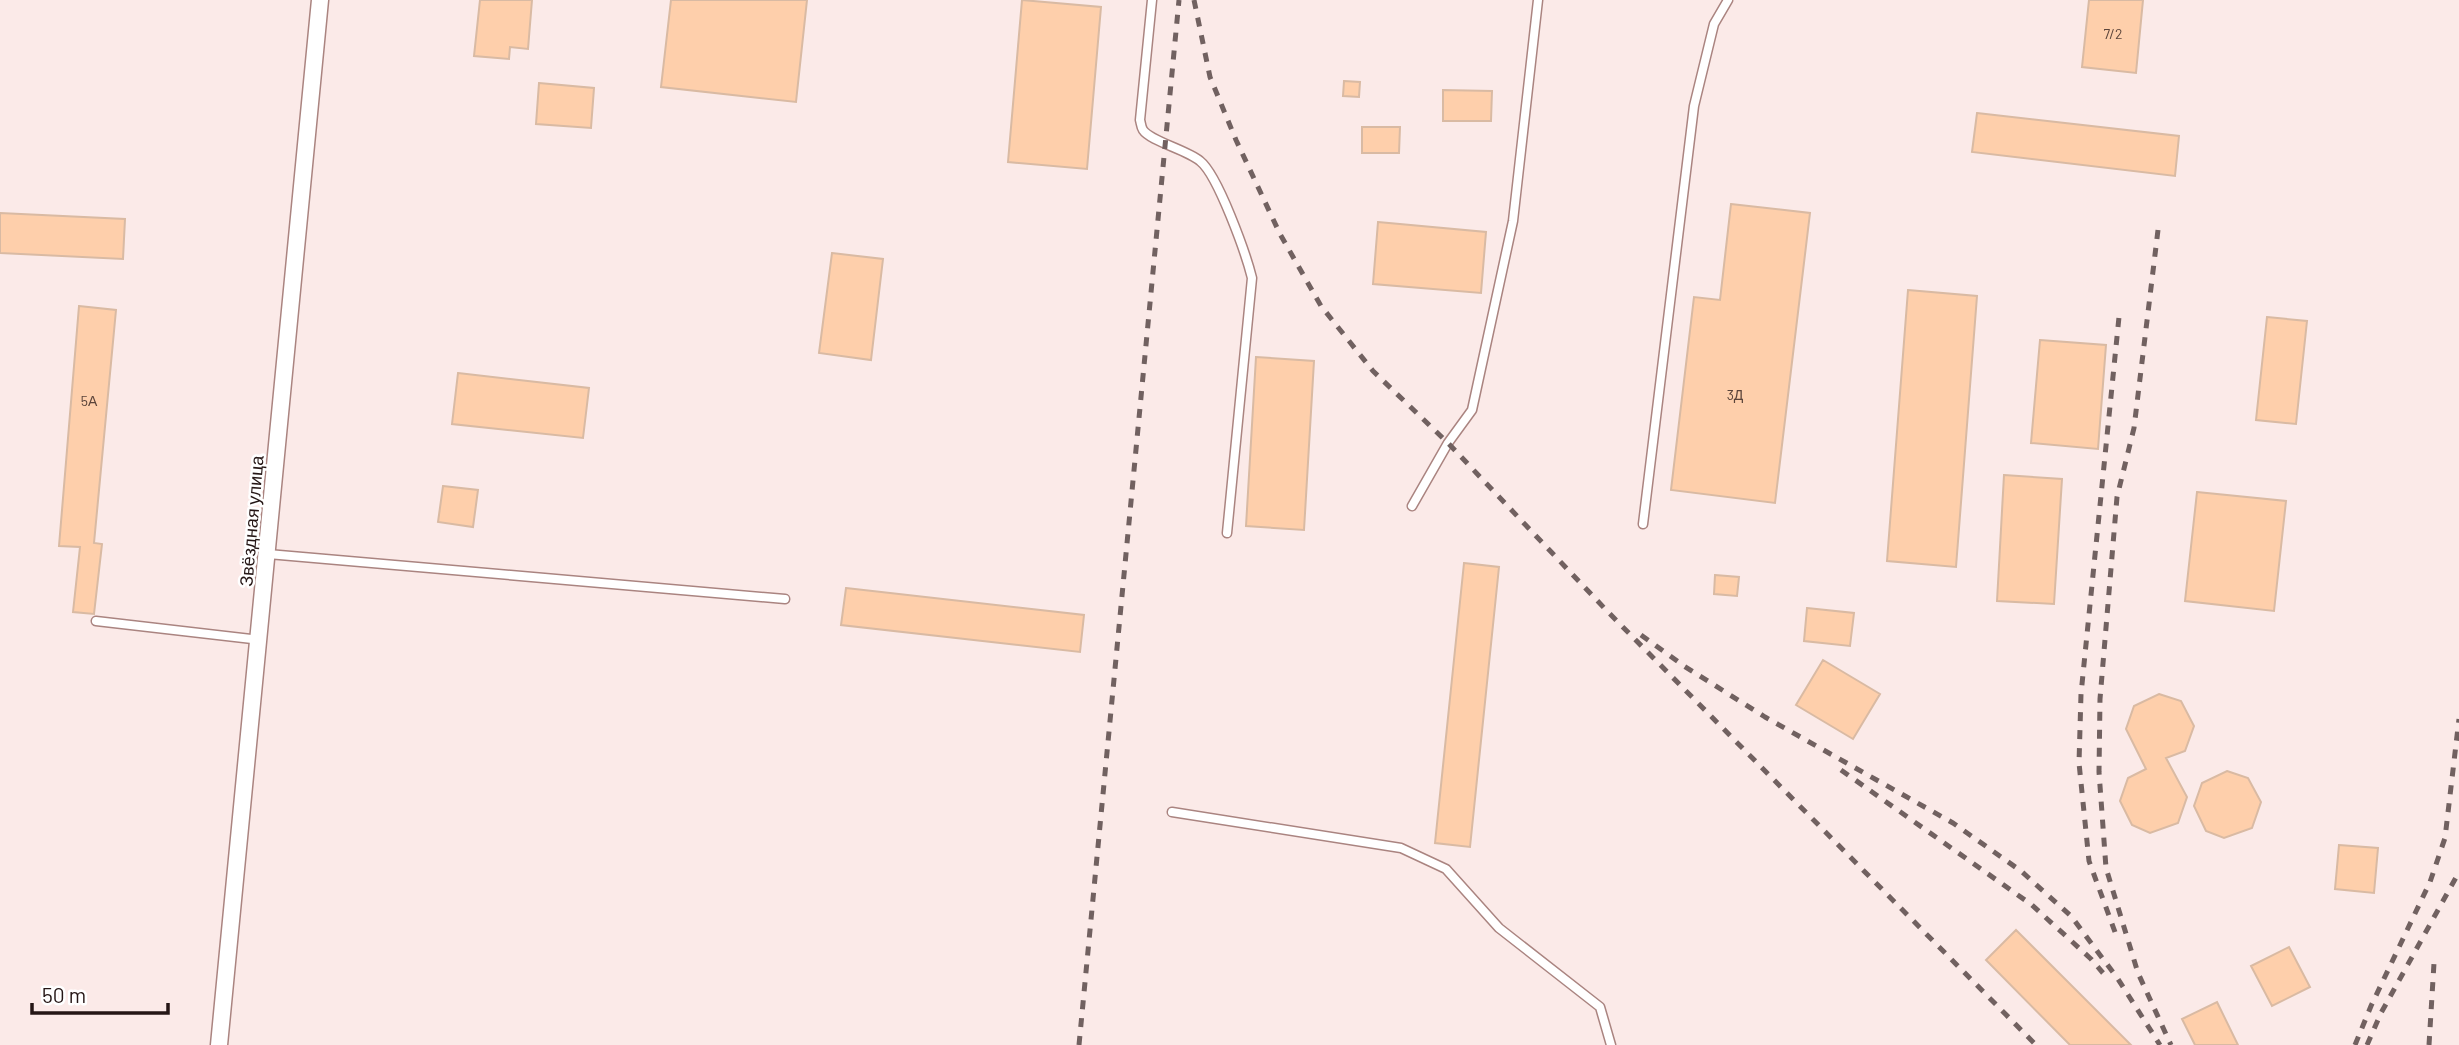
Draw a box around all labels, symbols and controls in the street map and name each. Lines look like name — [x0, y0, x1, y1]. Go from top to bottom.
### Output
house number: 7/2 — [2104, 25, 2122, 42]
house number: 3Д — [1727, 386, 1744, 403]
house number: 5А — [81, 392, 98, 409]
street label: Звёздная улица — [234, 453, 268, 587]
scale bar — [32, 972, 168, 1016]
text: 50 m — [42, 982, 86, 1007]

